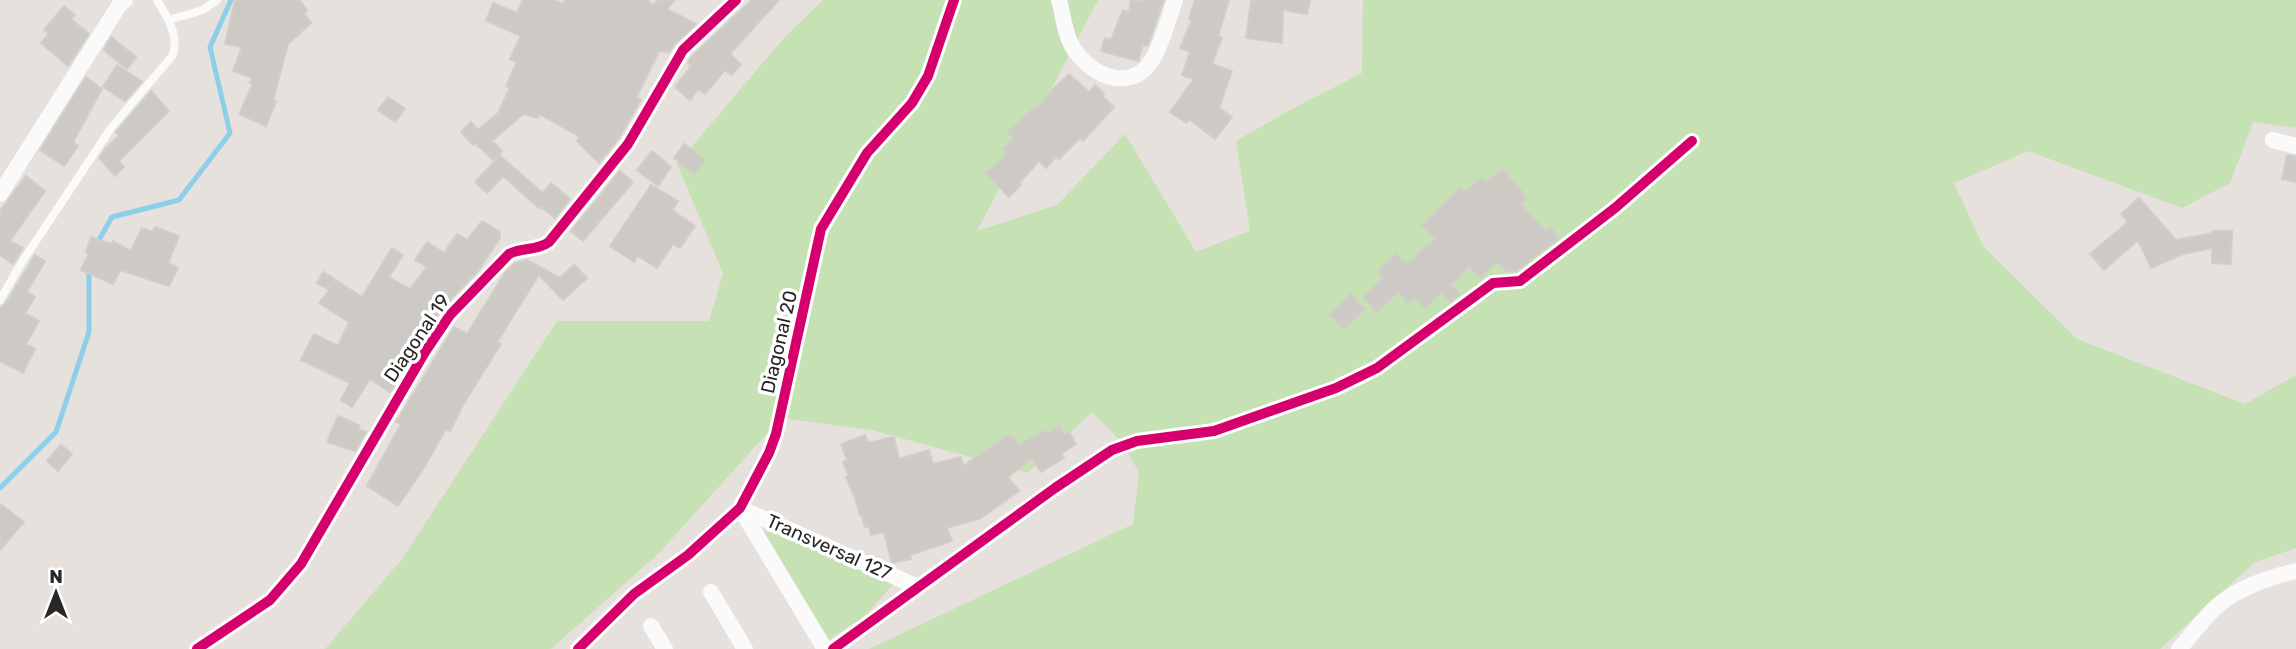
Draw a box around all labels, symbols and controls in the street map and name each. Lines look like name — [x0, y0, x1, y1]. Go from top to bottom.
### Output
street label: Diagonal 20 — [756, 288, 802, 396]
street label: Diagonal 19 — [379, 290, 455, 386]
street label: Transversal 127 — [763, 509, 895, 585]
north arrow — [21, 558, 91, 628]
text: N — [49, 565, 63, 588]

